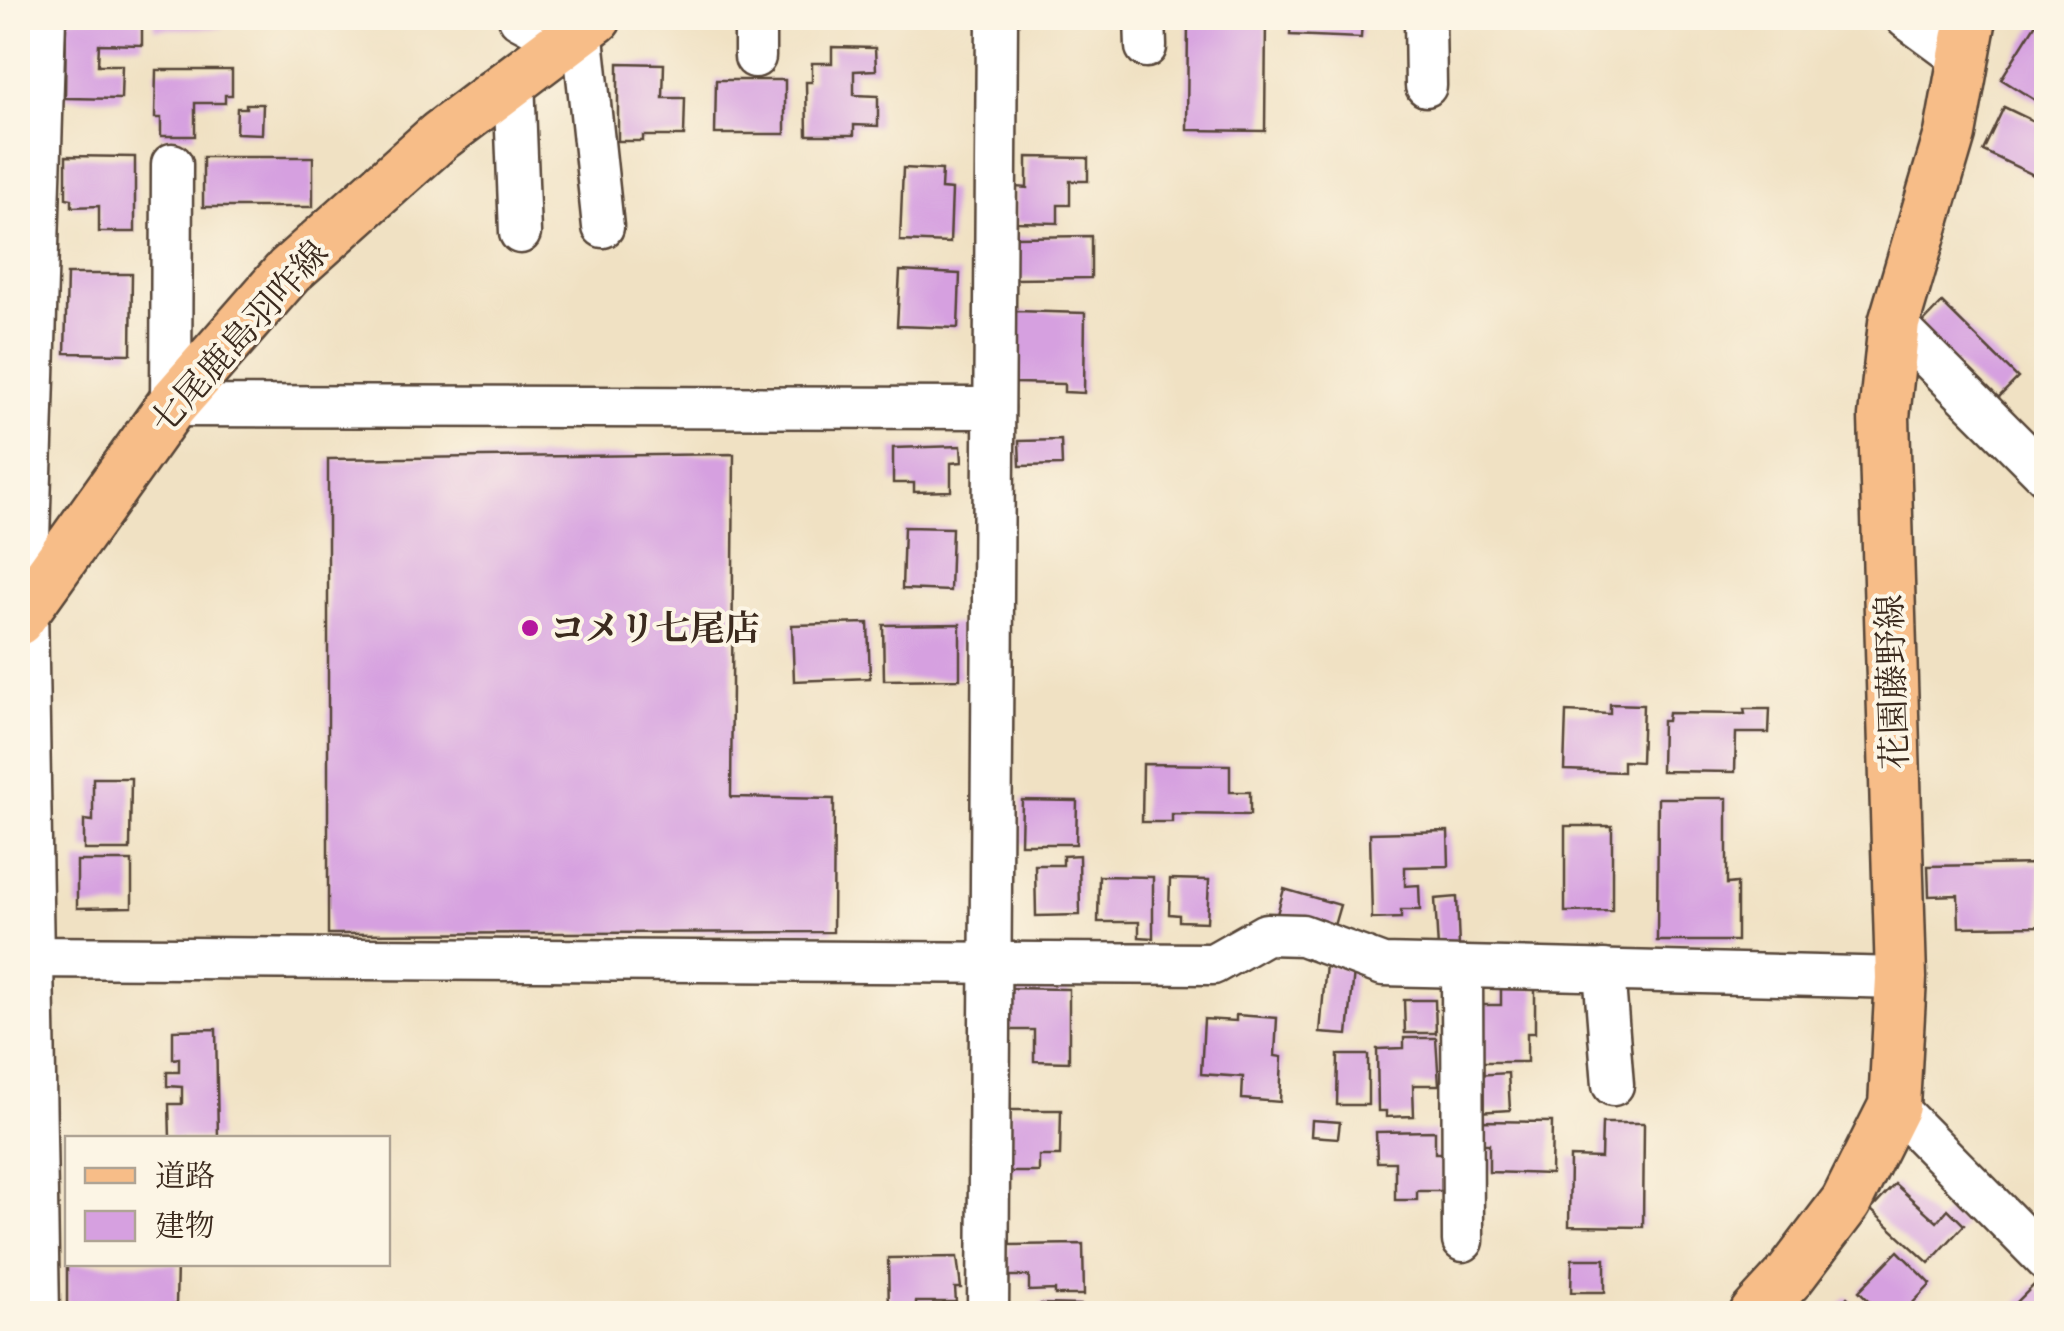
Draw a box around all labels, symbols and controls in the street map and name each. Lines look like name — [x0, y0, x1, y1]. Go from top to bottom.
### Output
street label: 七尾鹿島羽咋線 — [138, 229, 340, 445]
street label: 花園藤野線 — [1863, 594, 1920, 770]
place label: コメリ七尾店 — [550, 602, 760, 653]
marker: コメリ七尾店 — [519, 617, 541, 639]
legend — [65, 1136, 390, 1266]
text: 道路 — [155, 1153, 215, 1197]
text: 建物 — [155, 1203, 215, 1247]

